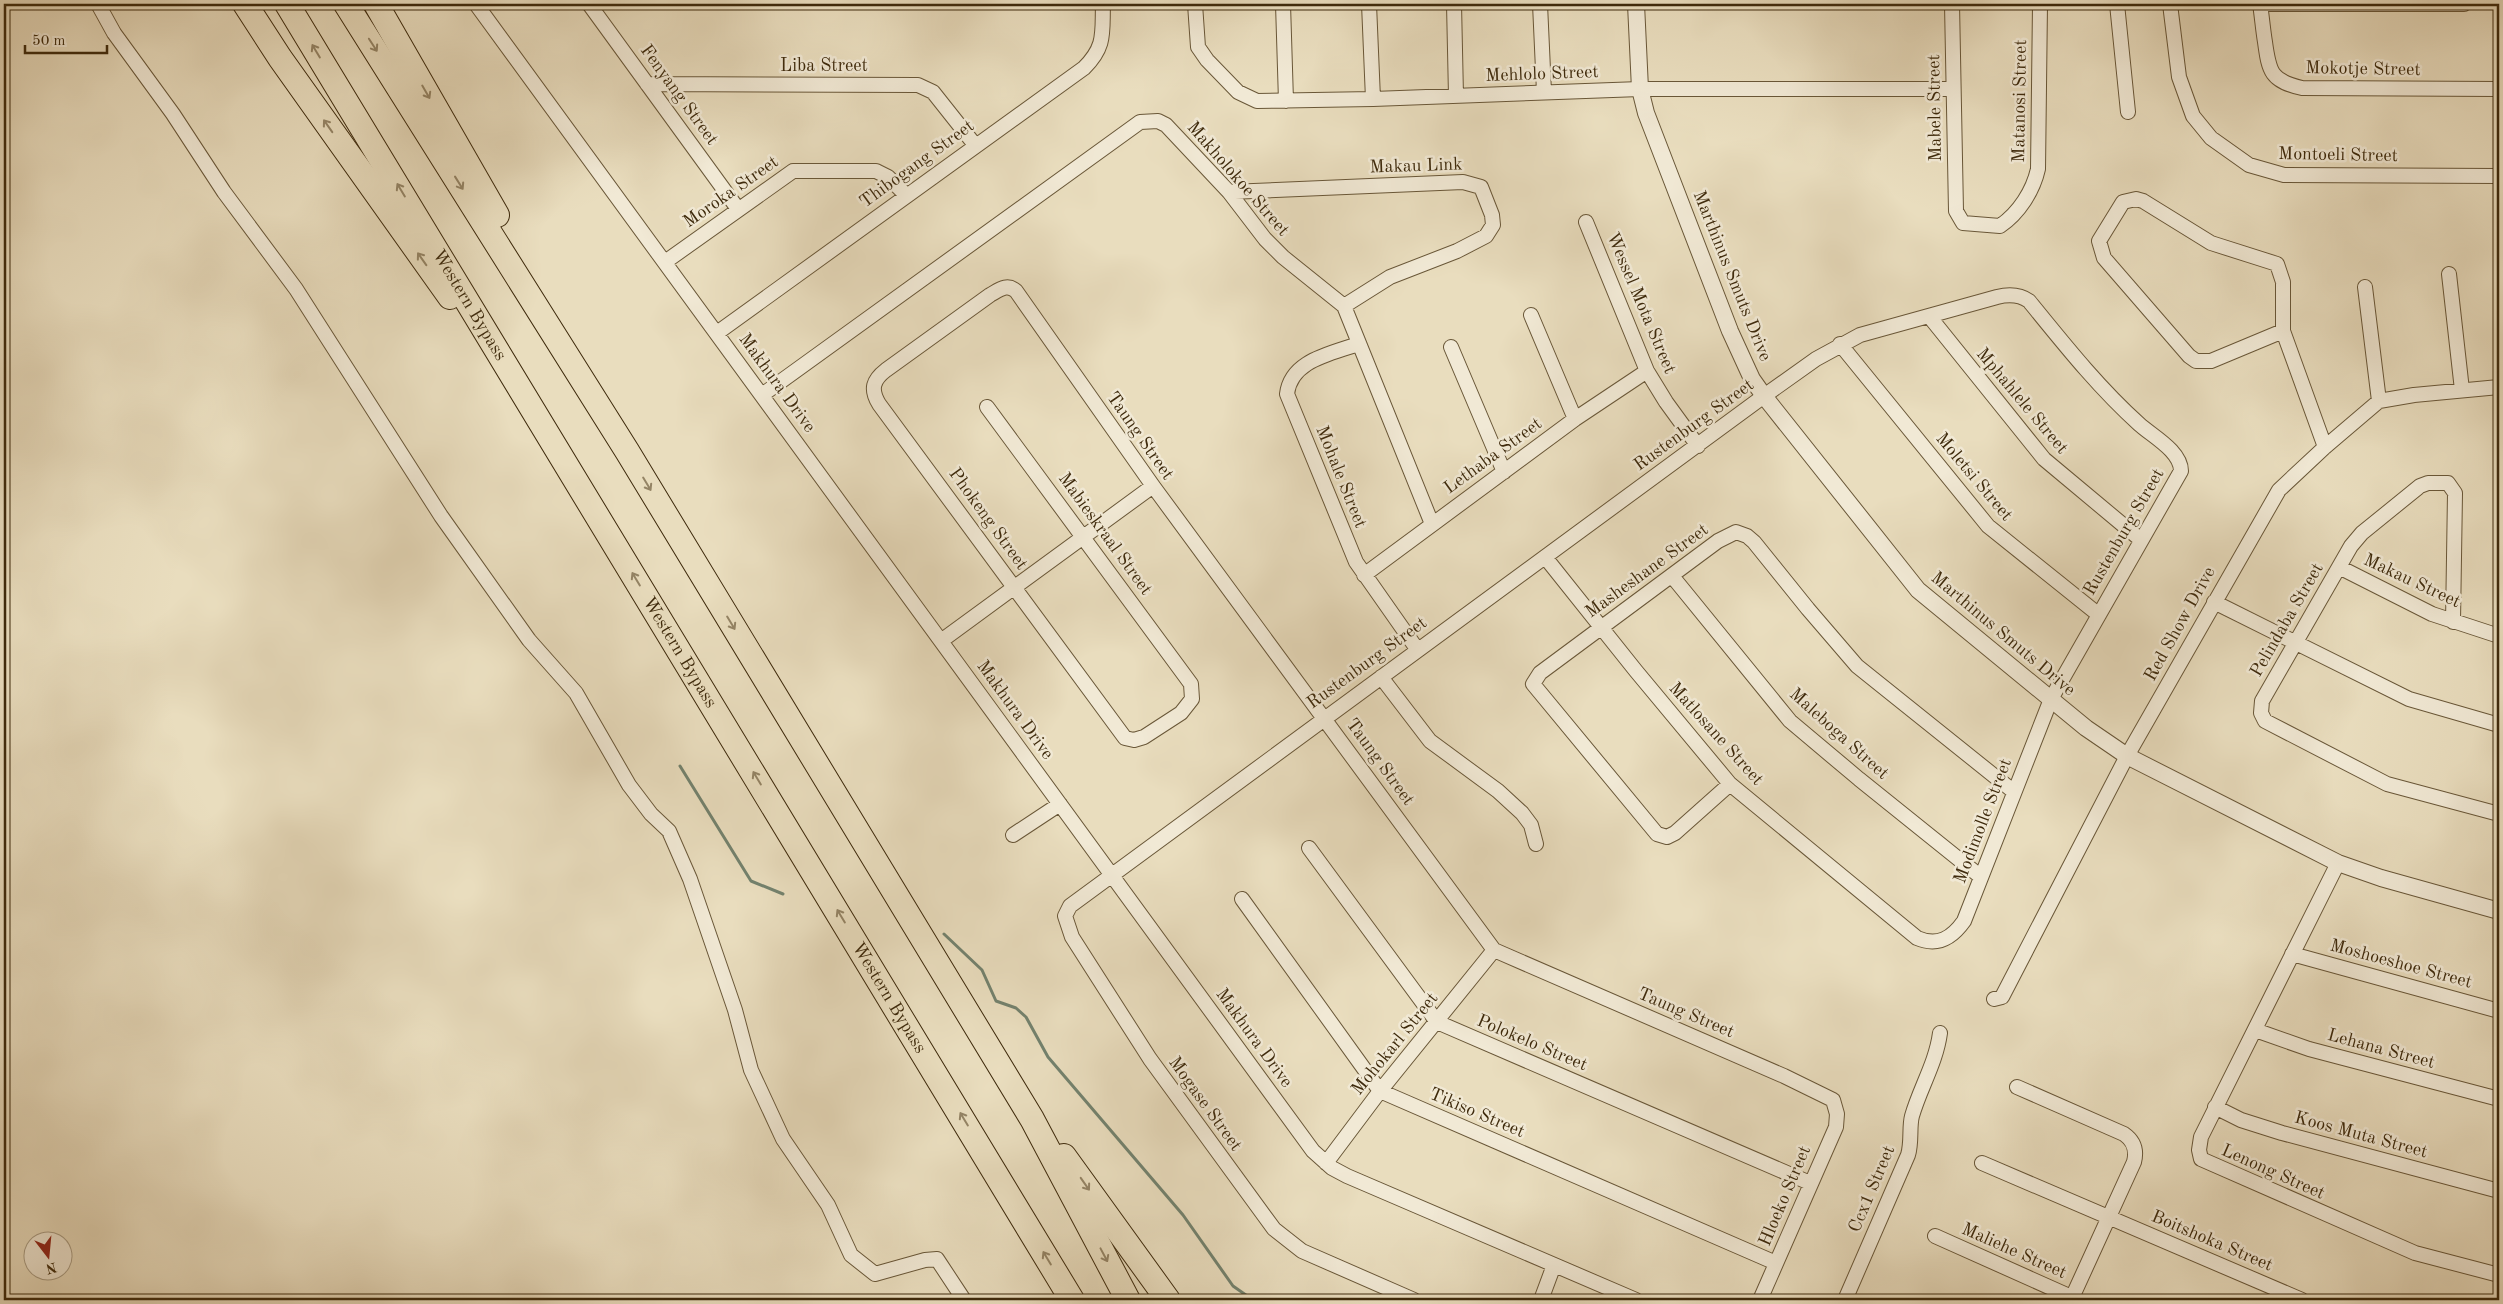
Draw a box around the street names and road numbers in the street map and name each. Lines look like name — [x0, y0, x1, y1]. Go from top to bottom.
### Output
street label: Matanosi Street — [2010, 39, 2030, 163]
street label: Fenyang Street — [637, 42, 721, 148]
street label: Mabele Street — [1925, 54, 1945, 162]
street label: Liba Street — [780, 57, 868, 75]
street label: Mokotje Street — [2305, 59, 2421, 79]
street label: Mehlolo Street — [1485, 63, 1599, 85]
street label: Thibogang Street — [857, 117, 977, 211]
street label: Makholokoe Street — [1184, 118, 1292, 240]
street label: Montoeli Street — [2278, 145, 2398, 165]
street label: Moroka Street — [680, 153, 782, 231]
street label: Makau Link — [1369, 155, 1463, 177]
street label: Marthinus Smuts Drive — [1690, 188, 1774, 364]
street label: Wessel Mota Street — [1603, 230, 1679, 376]
street label: Western Bypass — [429, 246, 510, 364]
street label: Makhura Drive — [735, 330, 819, 436]
street label: Mphahlele Street — [1973, 345, 2071, 457]
street label: Rustenburg Street — [1631, 376, 1757, 474]
street label: Taung Street — [1103, 389, 1177, 483]
street label: Lethaba Street — [1441, 415, 1545, 497]
street label: Mohale Street — [1312, 423, 1370, 531]
street label: Moletsi Street — [1932, 430, 2016, 524]
street label: Phokeng Street — [945, 465, 1031, 573]
street label: Rustenburg Street — [2080, 465, 2168, 599]
street label: Mabieskraal Street — [1055, 470, 1155, 598]
street label: Masheshane Street — [1582, 520, 1712, 622]
street label: Makau Street — [2361, 551, 2463, 611]
street label: Pelindaba Street — [2247, 560, 2327, 680]
street label: Red Show Drive — [2141, 564, 2219, 684]
street label: Marthinus Smuts Drive — [1928, 569, 2078, 699]
street label: Western Bypass — [639, 594, 720, 711]
street label: Rustenburg Street — [1304, 614, 1430, 712]
street label: Makhura Drive — [973, 657, 1057, 763]
street label: Matlosane Street — [1665, 679, 1767, 789]
street label: Maleboga Street — [1786, 685, 1892, 783]
street label: Taung Street — [1343, 715, 1417, 809]
street label: Modimolle Street — [1951, 756, 2015, 886]
street label: Moshoeshoe Street — [2328, 936, 2474, 992]
street label: Western Bypass — [849, 939, 929, 1057]
street label: Makhura Drive — [1212, 985, 1296, 1091]
street label: Taung Street — [1635, 985, 1737, 1041]
street label: Mohokarl Street — [1348, 989, 1442, 1099]
street label: Polokelo Street — [1474, 1012, 1590, 1074]
street label: Lehana Street — [2325, 1026, 2437, 1072]
street label: Mogase Street — [1165, 1054, 1245, 1154]
street label: Tikiso Street — [1427, 1085, 1527, 1141]
street label: Koos Muta Street — [2293, 1109, 2429, 1161]
street label: Lenong Street — [2219, 1141, 2327, 1203]
street label: Hloeko Street — [1756, 1143, 1814, 1249]
street label: Ccx1 Street — [1846, 1143, 1898, 1235]
street label: Boitshoka Street — [2149, 1207, 2275, 1275]
street label: Maliehe Street — [1959, 1220, 2069, 1282]

